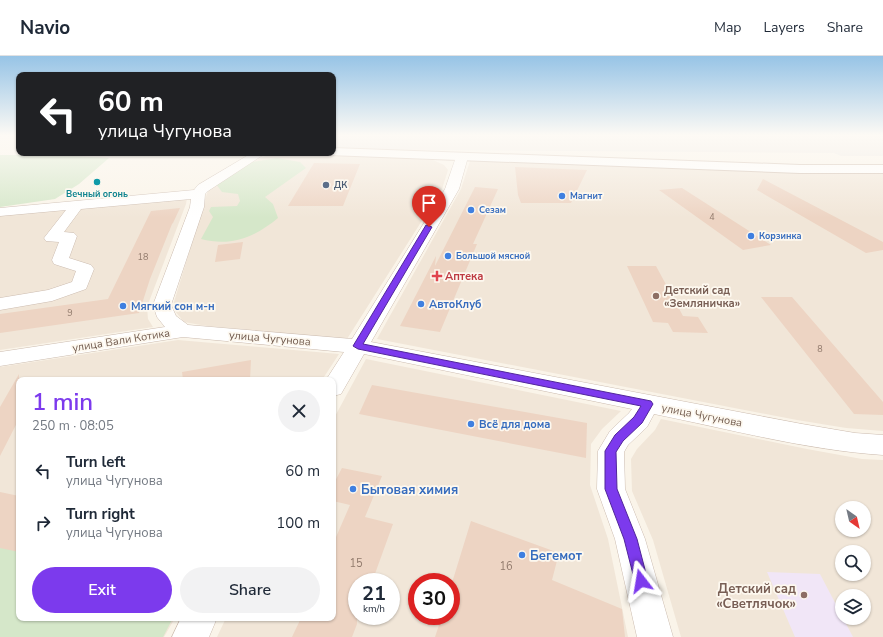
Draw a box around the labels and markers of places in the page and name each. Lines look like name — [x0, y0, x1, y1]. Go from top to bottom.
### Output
marker: Вечный огонь — [92, 177, 102, 187]
place label: ДК — [334, 179, 348, 191]
marker: ДК — [321, 180, 331, 190]
pin — [412, 186, 446, 227]
place label: Вечный огонь — [66, 188, 128, 200]
place label: Магнит — [570, 190, 603, 202]
marker: Магнит — [557, 191, 567, 201]
place label: Сезам — [479, 204, 506, 216]
marker: Сезам — [466, 205, 476, 215]
place label: Корзинка — [759, 230, 802, 242]
marker: Корзинка — [746, 231, 756, 241]
place label: Большой мясной — [456, 250, 530, 262]
marker: Большой мясной — [443, 251, 453, 261]
place label: Аптека — [445, 269, 483, 284]
marker: Аптека — [432, 271, 442, 281]
place label: Детский сад «Земляничка» — [664, 283, 740, 311]
marker: Детский сад «Земляничка» — [651, 291, 661, 301]
place label: АвтоКлуб — [429, 297, 482, 312]
place label: Мягкий сон м-н — [131, 299, 215, 314]
marker: АвтоКлуб — [416, 299, 426, 309]
marker: Мягкий сон м-н — [118, 301, 128, 311]
place label: Всё для дома — [479, 417, 551, 432]
marker: Всё для дома — [466, 419, 476, 429]
place label: Бытовая химия — [361, 481, 458, 499]
marker: Бытовая химия — [348, 484, 358, 494]
place label: Бегемот — [530, 547, 583, 565]
marker: Бегемот — [517, 550, 527, 560]
place label: Детский сад «Светлячок» — [716, 580, 796, 613]
marker: Детский сад «Светлячок» — [799, 590, 809, 600]

